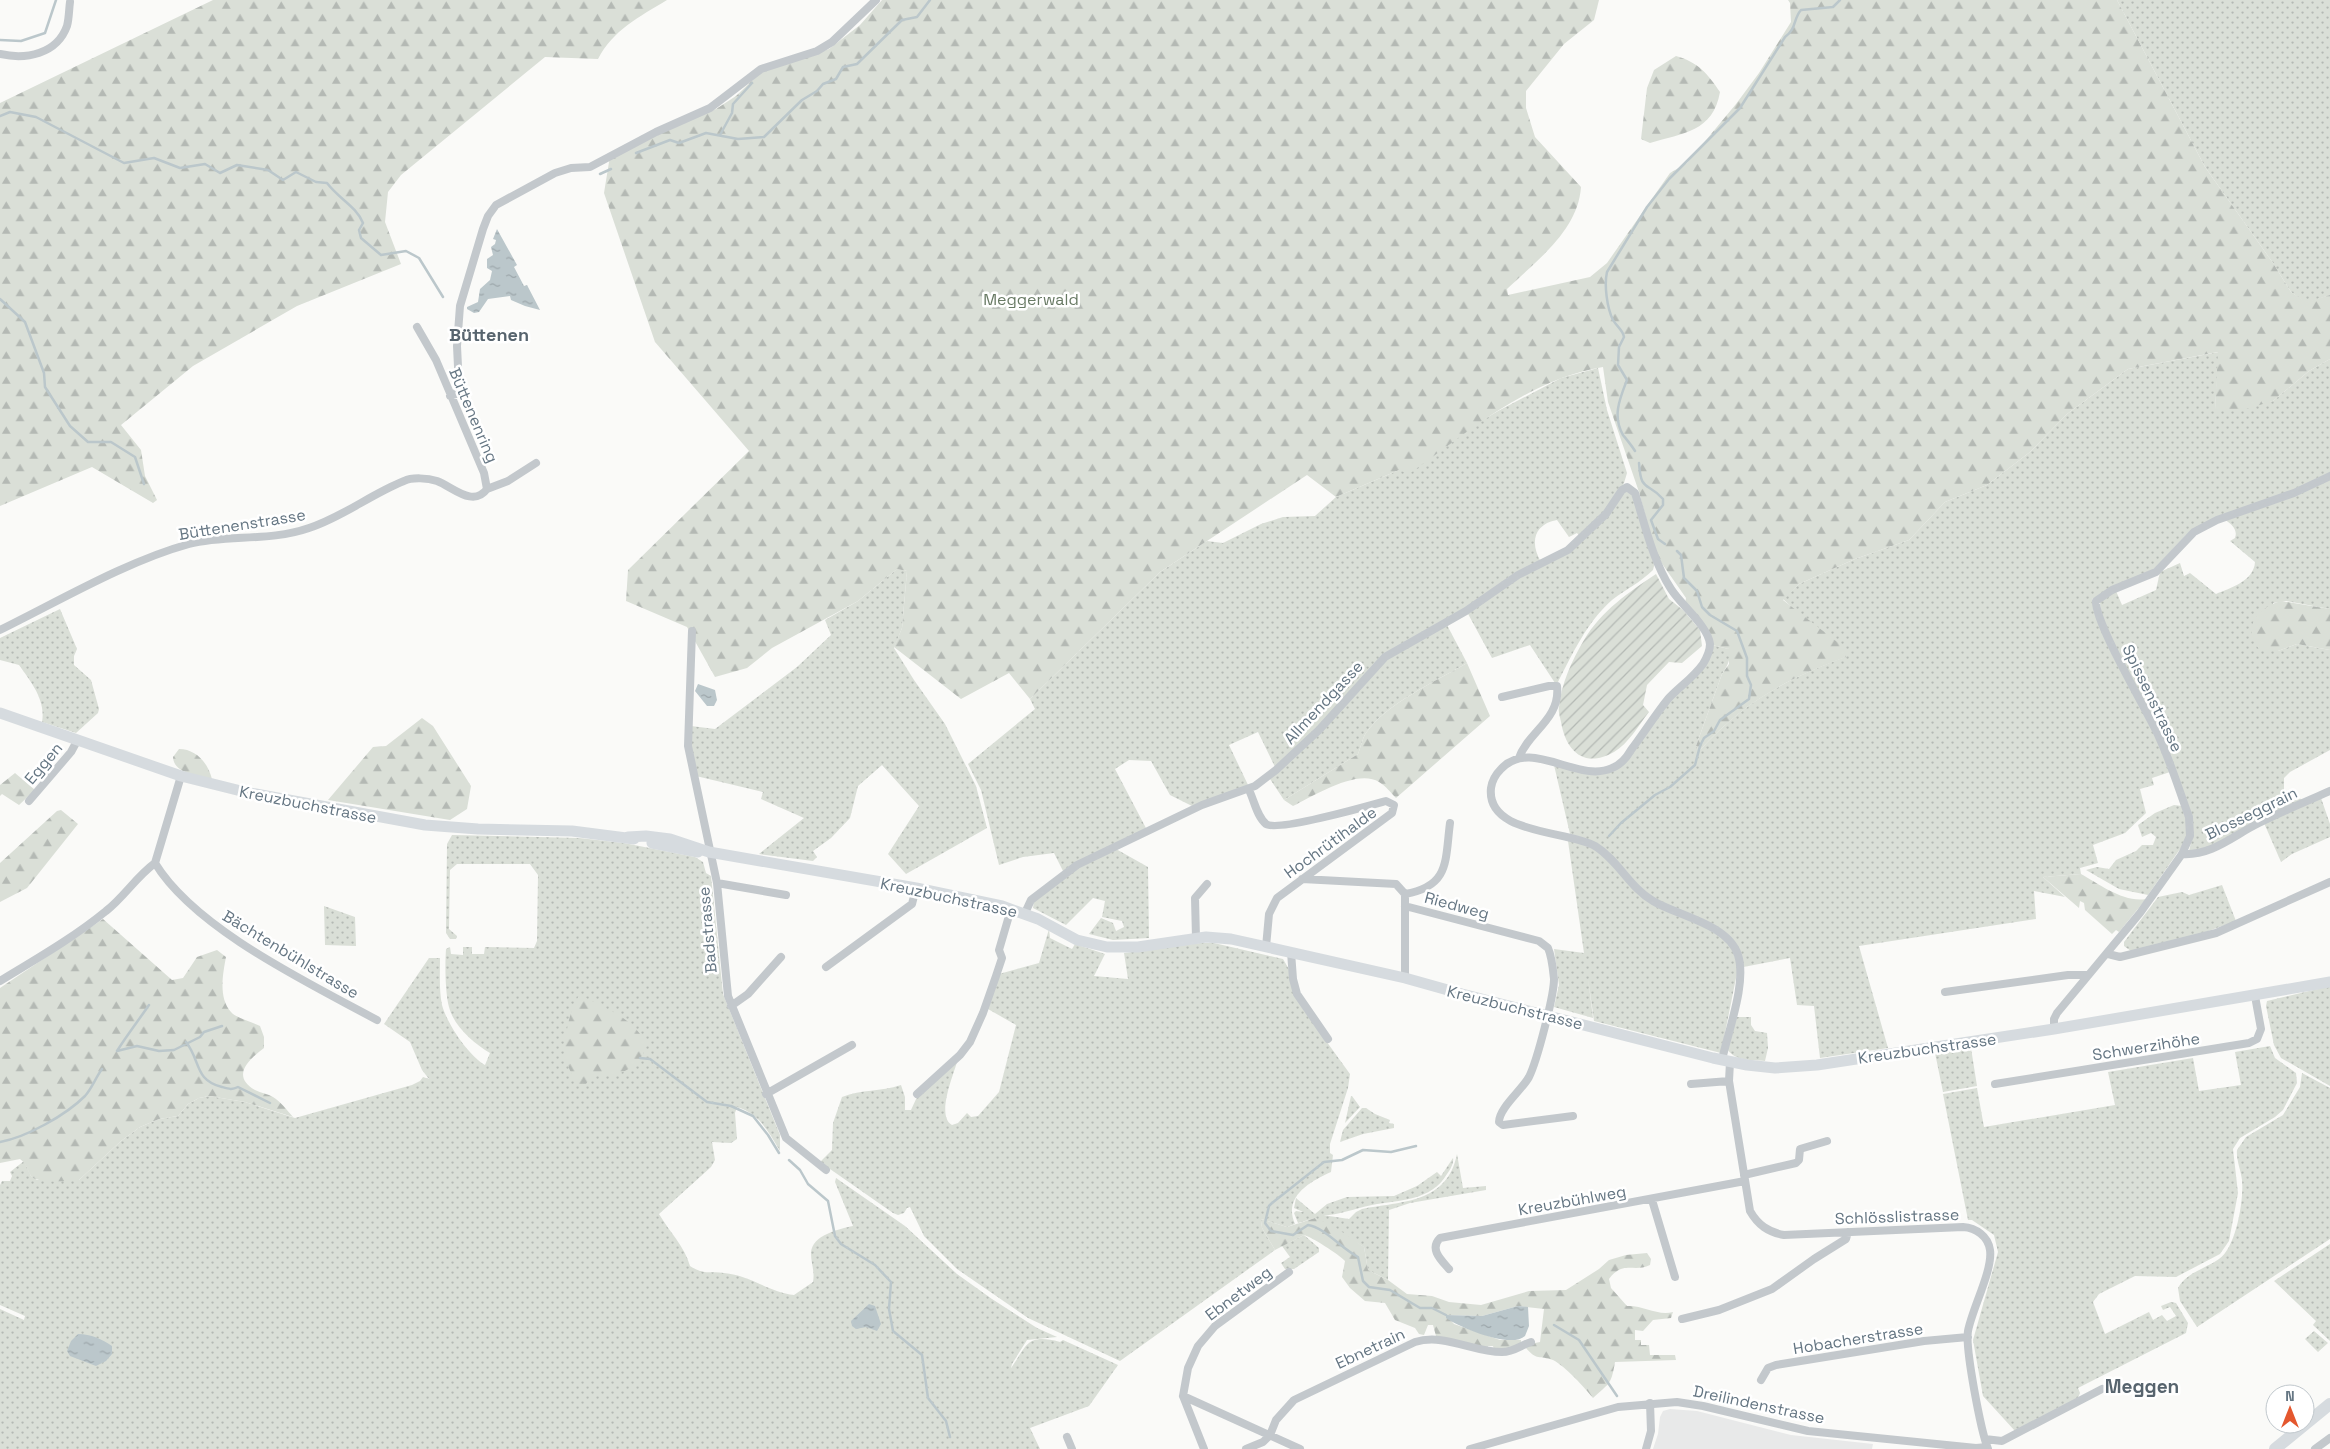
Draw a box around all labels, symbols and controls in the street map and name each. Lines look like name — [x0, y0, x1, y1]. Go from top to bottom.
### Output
park label: Meggerwald — [983, 289, 1079, 310]
district label: Büttenen — [449, 323, 529, 346]
street label: Büttenenring — [444, 364, 503, 466]
street label: Büttenenstrasse — [177, 504, 307, 545]
street label: Spissenstrasse — [2117, 641, 2188, 755]
street label: Allmendgasse — [1279, 656, 1368, 749]
street label: Eggen — [20, 738, 67, 789]
street label: Kreuzbuchstrasse — [237, 781, 378, 828]
street label: Blosseggrain — [2202, 782, 2301, 845]
street label: Hochrütihalde — [1280, 802, 1381, 883]
street label: Kreuzbuchstrasse — [879, 873, 1019, 922]
street label: Badstrasse — [693, 886, 722, 974]
street label: Riedweg — [1422, 887, 1492, 924]
street label: Bächtenbühlstrasse — [219, 905, 363, 1004]
street label: Kreuzbuchstrasse — [1445, 980, 1585, 1035]
street label: Kreuzbuchstrasse — [1857, 1028, 1998, 1069]
street label: Schwerzihöhe — [2091, 1028, 2201, 1065]
street label: Kreuzbühlweg — [1516, 1181, 1628, 1220]
street label: Schlösslistrasse — [1834, 1204, 1960, 1229]
street label: Ebnetweg — [1201, 1262, 1276, 1325]
street label: Hobacherstrasse — [1792, 1318, 1925, 1359]
street label: Ebnetrain — [1332, 1323, 1408, 1374]
district label: Meggen — [2105, 1374, 2179, 1399]
street label: Dreilindenstrasse — [1691, 1380, 1827, 1429]
north arrow — [2265, 1384, 2315, 1434]
text: N — [2285, 1387, 2295, 1405]

